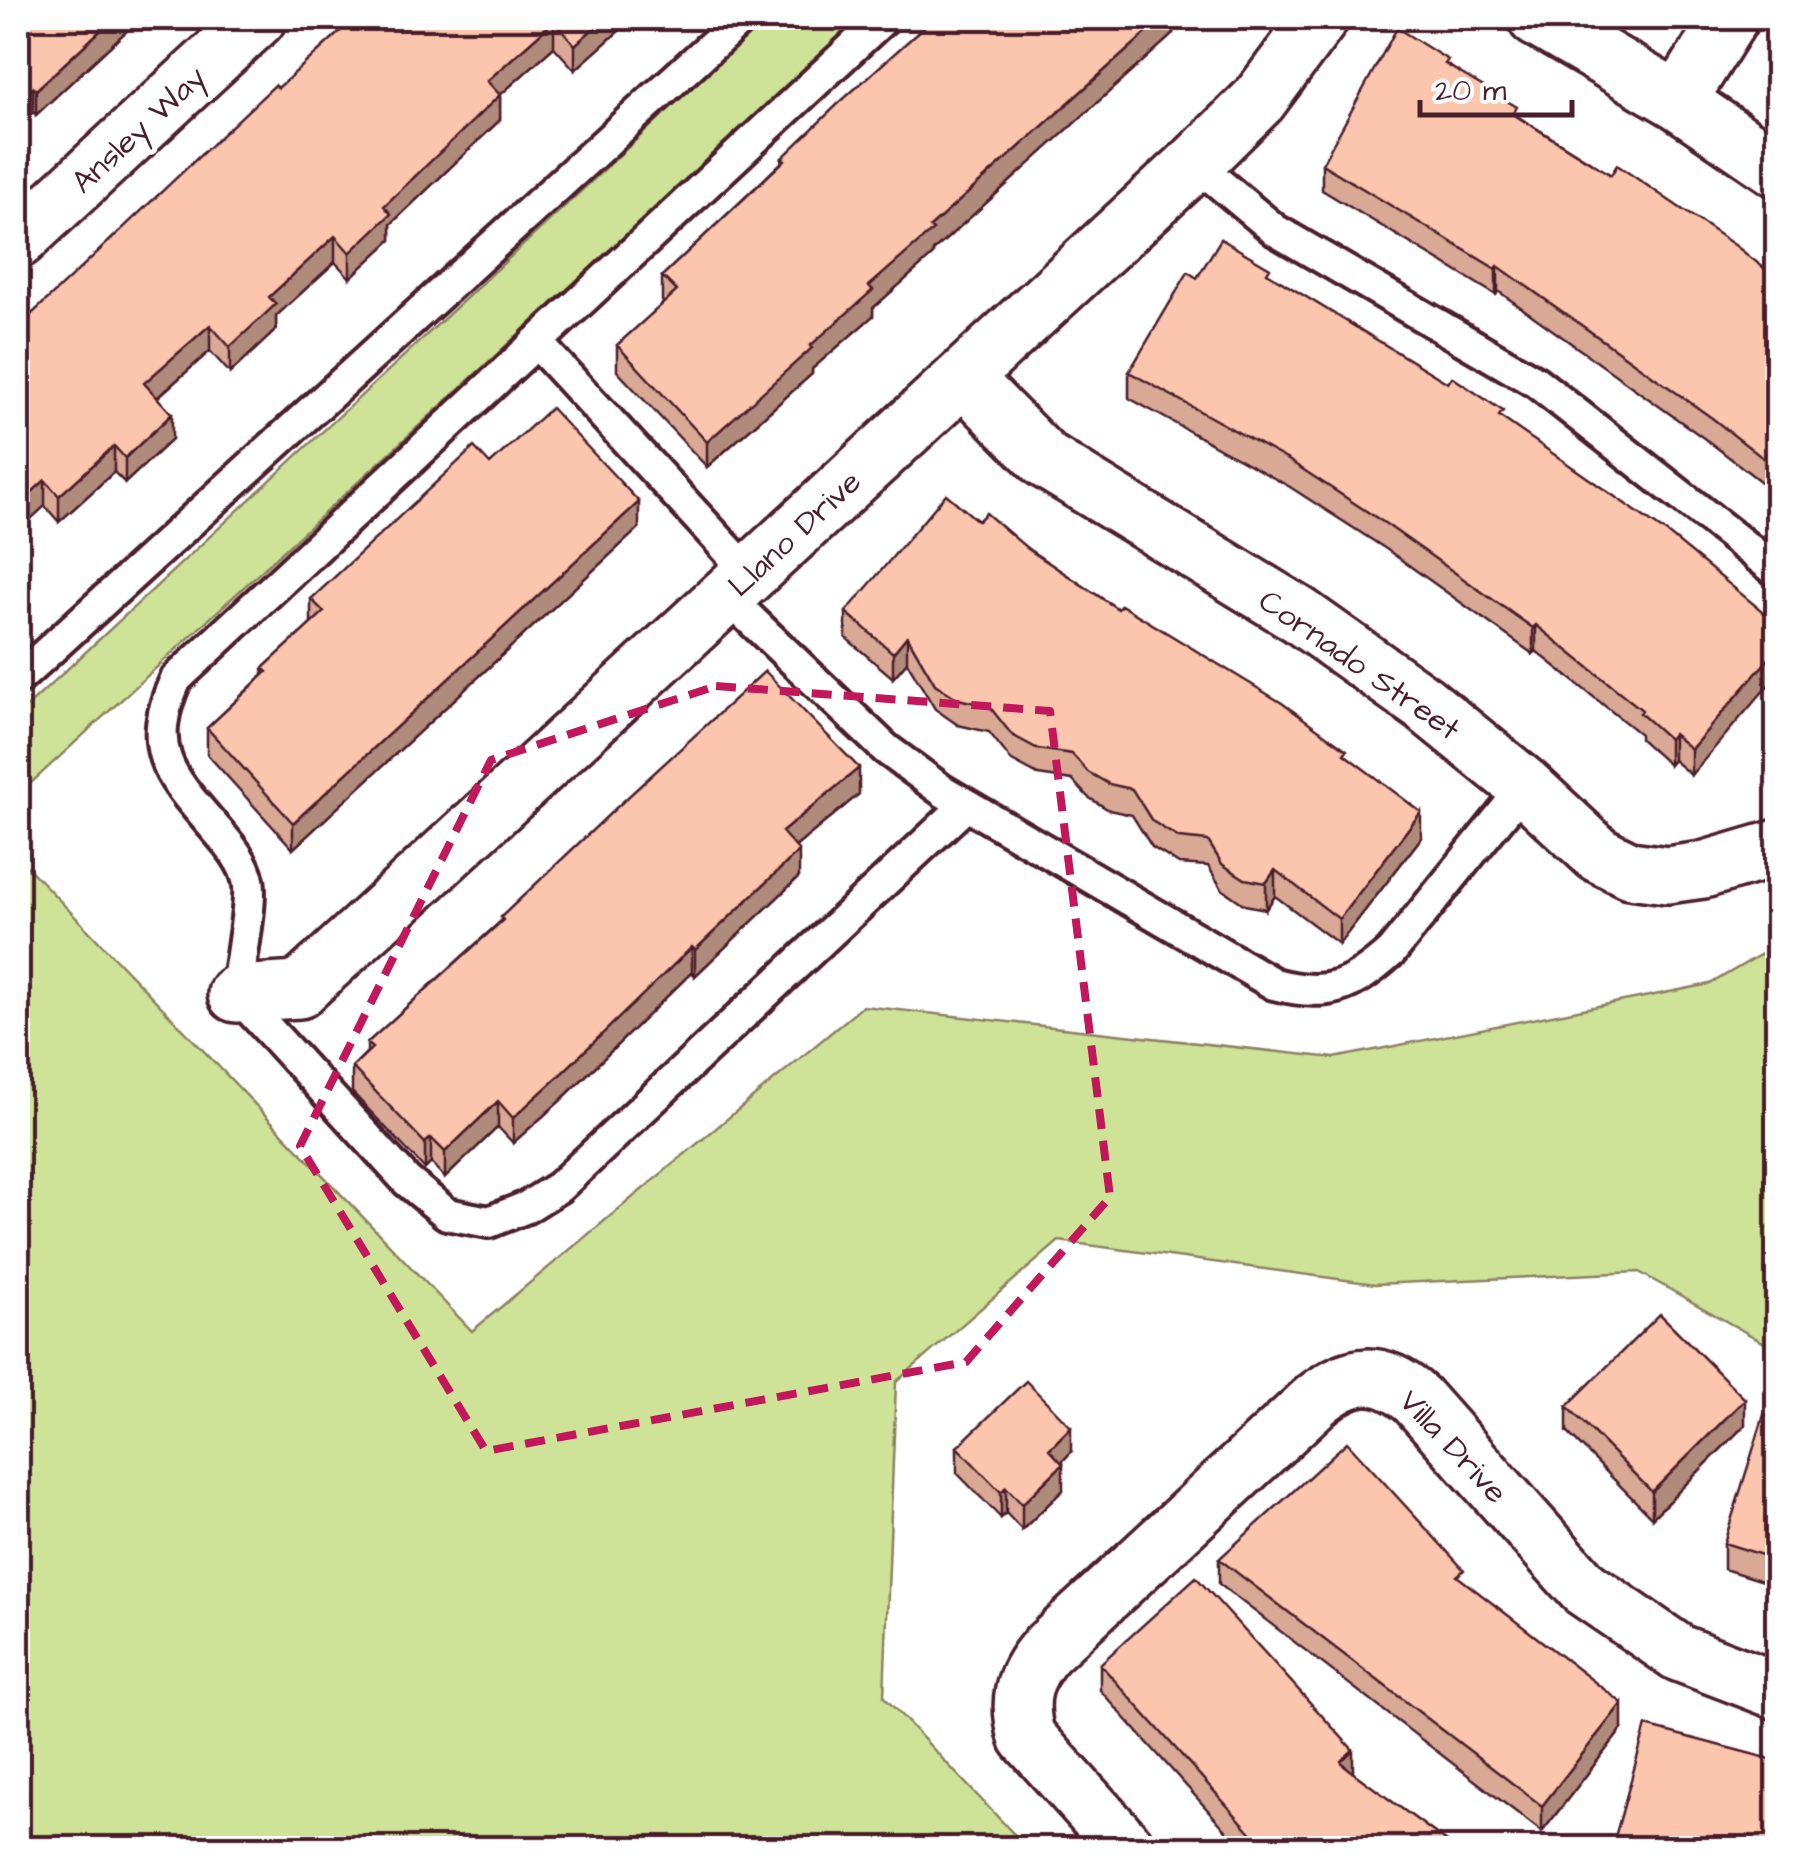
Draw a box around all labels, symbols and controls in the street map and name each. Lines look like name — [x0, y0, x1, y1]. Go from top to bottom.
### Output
scale bar — [1420, 55, 1572, 117]
street label: Ansley Way — [62, 56, 216, 204]
text: 20 m — [1435, 70, 1507, 112]
street label: Llano Drive — [718, 461, 872, 608]
street label: Cornado Street — [1249, 579, 1469, 752]
street label: Villa Drive — [1388, 1380, 1518, 1514]

